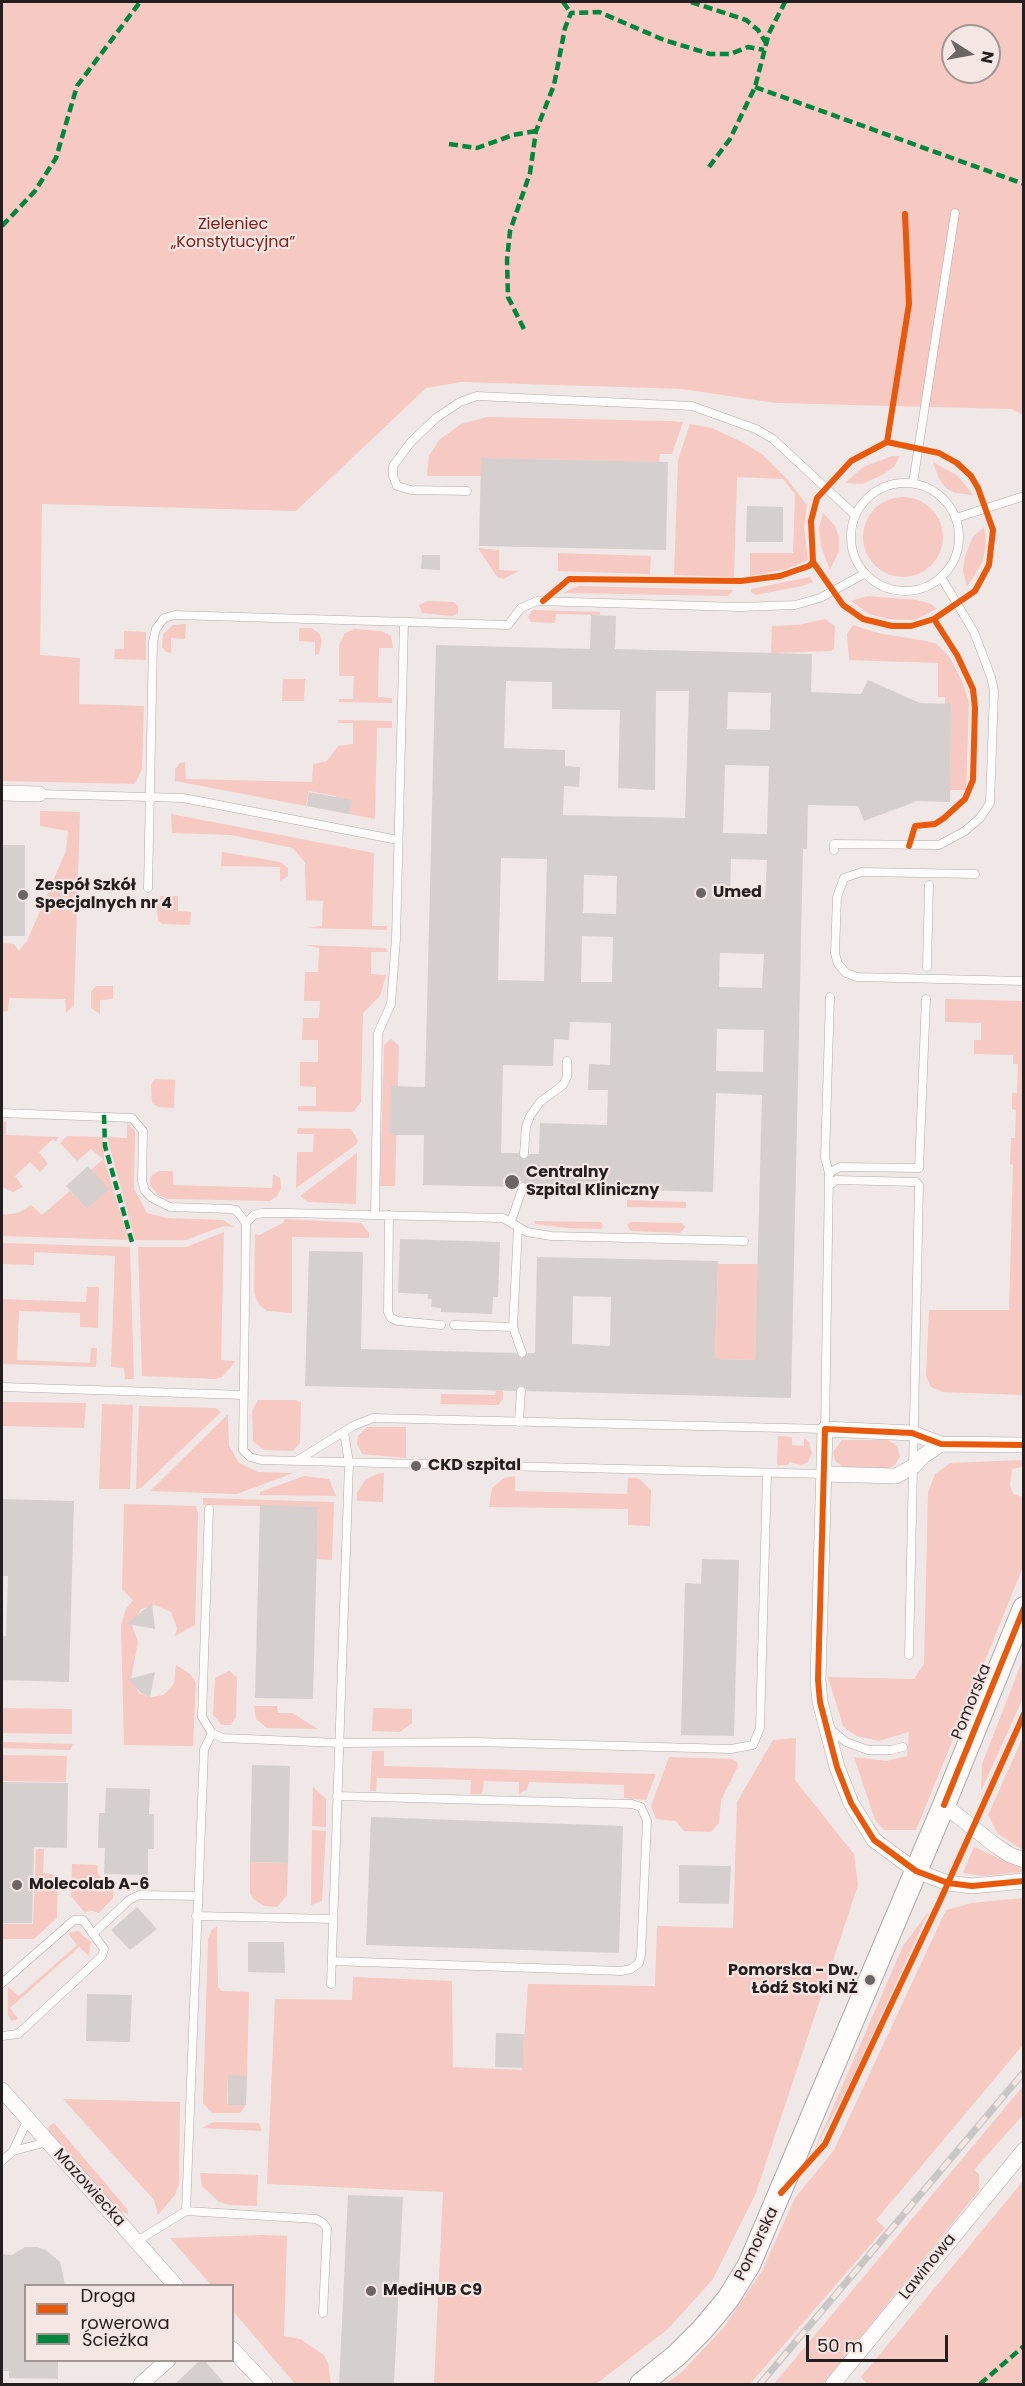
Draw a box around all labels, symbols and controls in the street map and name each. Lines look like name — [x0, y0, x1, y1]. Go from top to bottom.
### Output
north arrow — [941, 24, 1001, 84]
text: N — [975, 49, 1000, 65]
park label: Zieleniec „Konstytucyjna” — [171, 215, 295, 253]
place label: Zespół Szkół Specjalnych nr 4 — [35, 876, 172, 914]
place label: Umed — [713, 883, 762, 903]
marker: Umed — [694, 886, 708, 900]
marker: Zespół Szkół Specjalnych nr 4 — [16, 888, 30, 902]
place label: Centralny Szpital Kliniczny — [526, 1163, 659, 1201]
marker: Centralny Szpital Kliniczny — [503, 1173, 521, 1191]
place label: CKD szpital — [428, 1456, 521, 1476]
marker: CKD szpital — [409, 1459, 423, 1473]
street label: Pomorska — [948, 1662, 996, 1742]
place label: Molecolab A-6 — [29, 1875, 149, 1895]
marker: Molecolab A-6 — [10, 1878, 24, 1892]
place label: Pomorska - Dw. Łódź Stoki NŻ — [728, 1961, 858, 1999]
marker: Pomorska - Dw. Łódź Stoki NŻ — [863, 1973, 877, 1987]
street label: Mazowiecka — [49, 2145, 129, 2231]
street label: Pomorska — [731, 2204, 783, 2284]
street label: Lawinowa — [896, 2230, 960, 2304]
place label: MediHUB C9 — [383, 2281, 482, 2301]
text: Droga rowerowa — [80, 2283, 170, 2335]
legend — [24, 2284, 234, 2362]
marker: MediHUB C9 — [364, 2284, 378, 2298]
scale bar — [809, 2323, 952, 2361]
text: Ścieżka — [82, 2327, 149, 2352]
text: 50 m — [817, 2333, 863, 2358]

